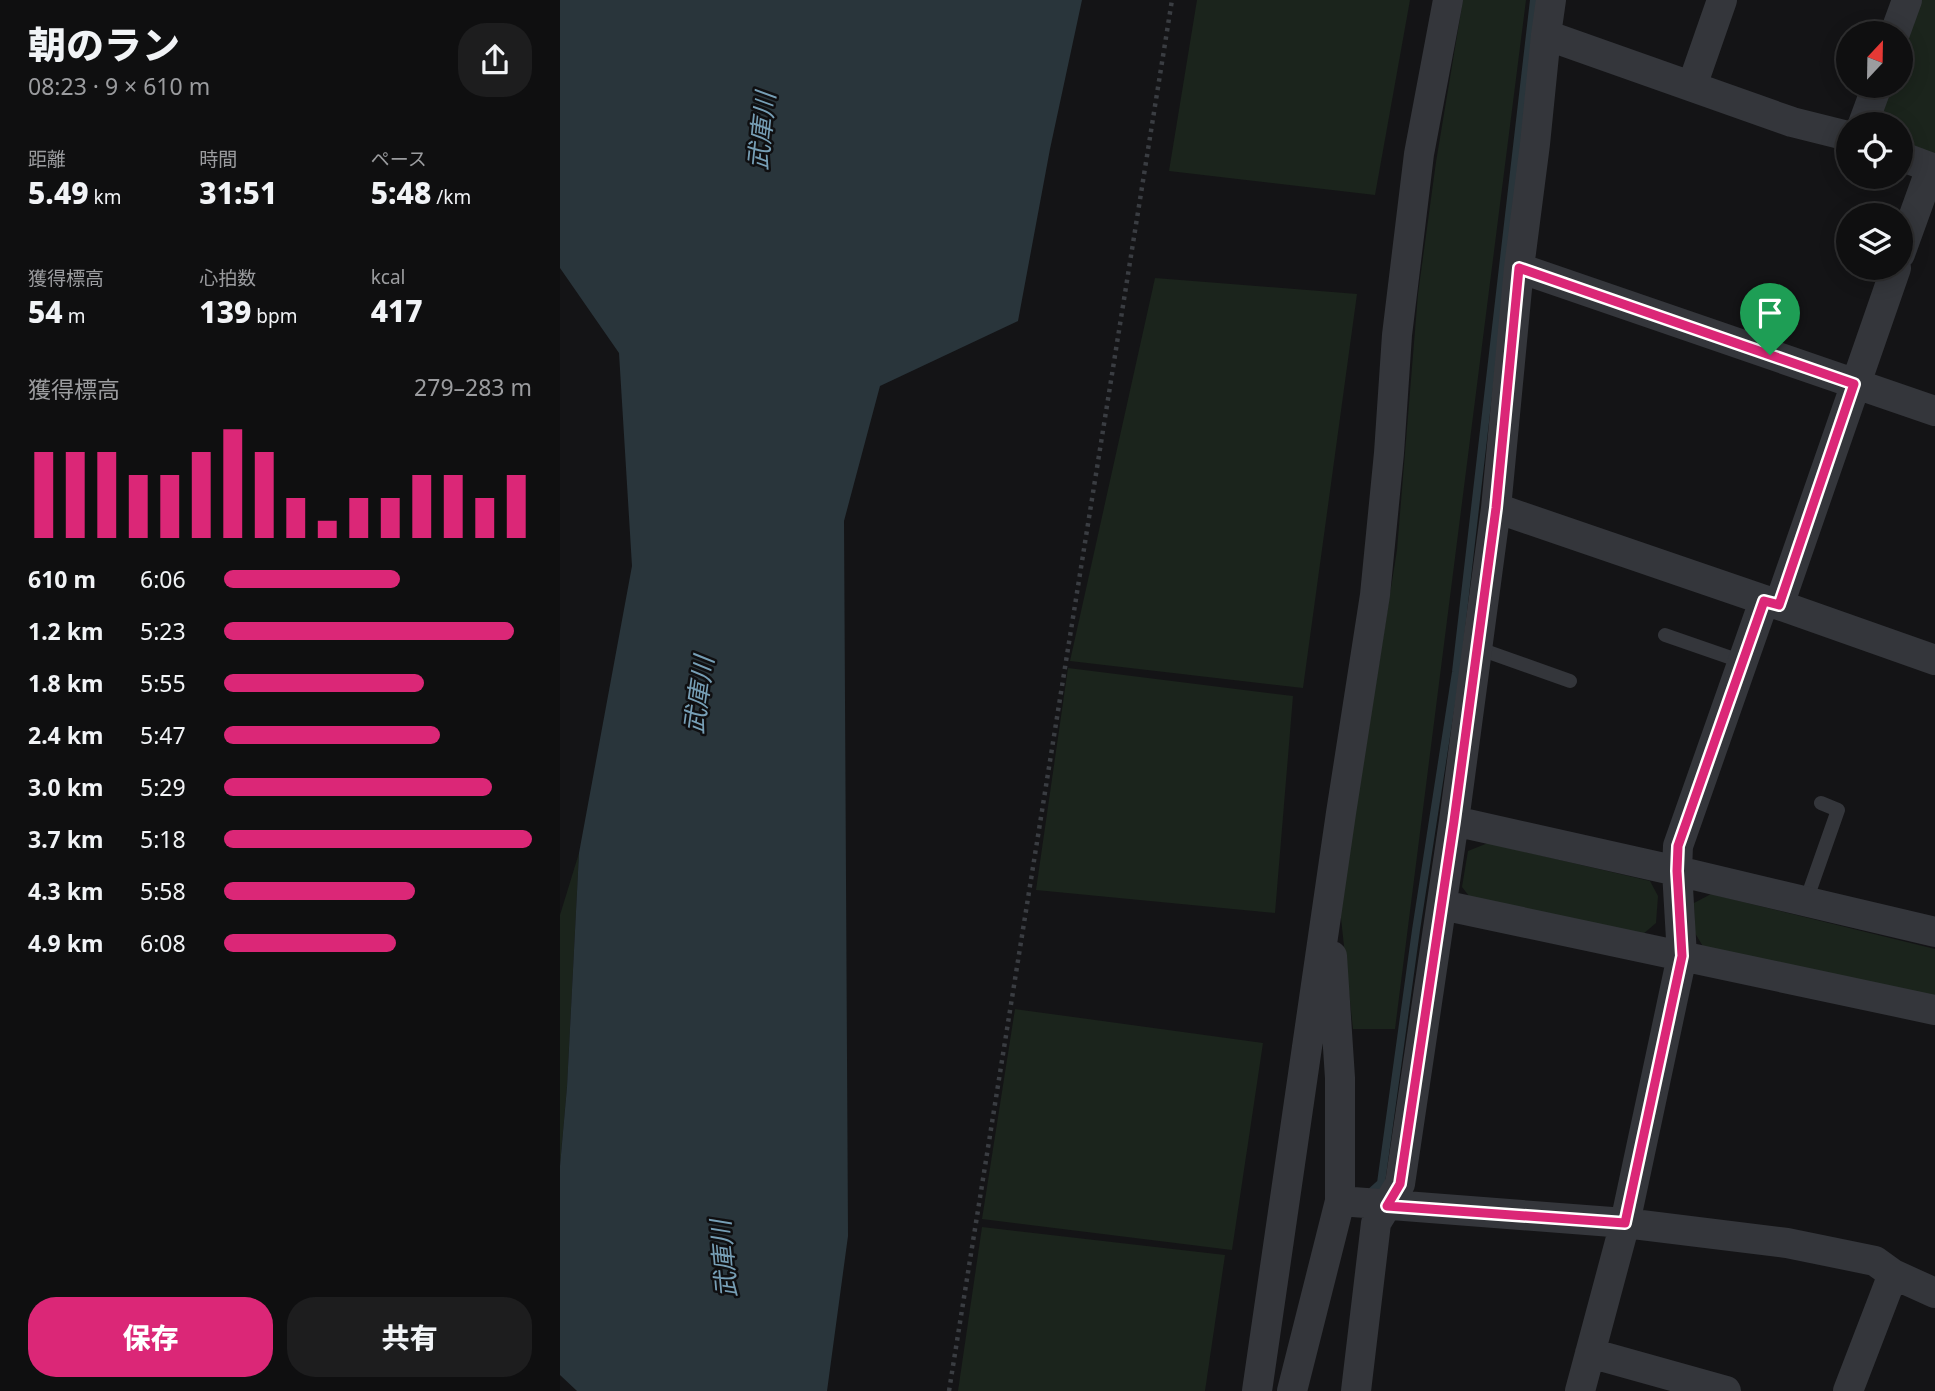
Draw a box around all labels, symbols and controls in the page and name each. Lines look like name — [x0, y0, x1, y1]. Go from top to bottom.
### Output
text: 朝のラン — [28, 18, 180, 70]
north arrow — [1836, 21, 1913, 98]
map controls — [1836, 21, 1913, 280]
button: share — [458, 23, 532, 97]
text: 08:23 · 9 × 610 m — [28, 70, 210, 102]
water label: 武庫川 — [739, 87, 783, 172]
button: locate — [1836, 112, 1913, 189]
text: 距離 — [28, 146, 66, 172]
text: 時間 — [199, 146, 237, 172]
text: ペース — [371, 146, 427, 172]
text: 5.49 — [28, 172, 89, 213]
text: 31:51 — [199, 172, 277, 213]
text: 5:48 — [371, 172, 431, 213]
text: km — [89, 184, 121, 210]
text: /km — [431, 184, 471, 210]
button: layers — [1836, 203, 1913, 280]
text: kcal — [371, 264, 405, 290]
text: 獲得標高 — [28, 265, 104, 291]
text: 心拍数 — [199, 265, 256, 291]
pin — [1740, 283, 1800, 355]
text: 417 — [371, 290, 423, 331]
text: 54 — [28, 291, 63, 332]
text: 139 — [199, 291, 251, 332]
icon: arrive — [1751, 294, 1789, 332]
text: m — [63, 303, 85, 329]
text: bpm — [251, 303, 297, 329]
text: 279–283 m — [414, 371, 532, 403]
text: 獲得標高 — [28, 373, 120, 405]
text: 610 m — [28, 563, 96, 595]
text: 6:06 — [140, 563, 186, 595]
text: 1.2 km — [28, 615, 103, 647]
text: 5:23 — [140, 615, 186, 647]
water label: 武庫川 — [675, 651, 722, 736]
text: 1.8 km — [28, 667, 103, 699]
text: 5:55 — [140, 667, 186, 699]
text: 2.4 km — [28, 719, 103, 751]
text: 5:47 — [140, 719, 186, 751]
text: 3.0 km — [28, 771, 103, 803]
text: 5:29 — [140, 771, 186, 803]
text: 3.7 km — [28, 823, 103, 855]
text: 5:18 — [140, 823, 186, 855]
text: 4.3 km — [28, 875, 103, 907]
text: 5:58 — [140, 875, 186, 907]
text: 4.9 km — [28, 927, 103, 959]
text: 6:08 — [140, 927, 186, 959]
water label: 武庫川 — [701, 1216, 744, 1300]
button: 保存 — [28, 1297, 273, 1377]
button: 共有 — [287, 1297, 532, 1377]

